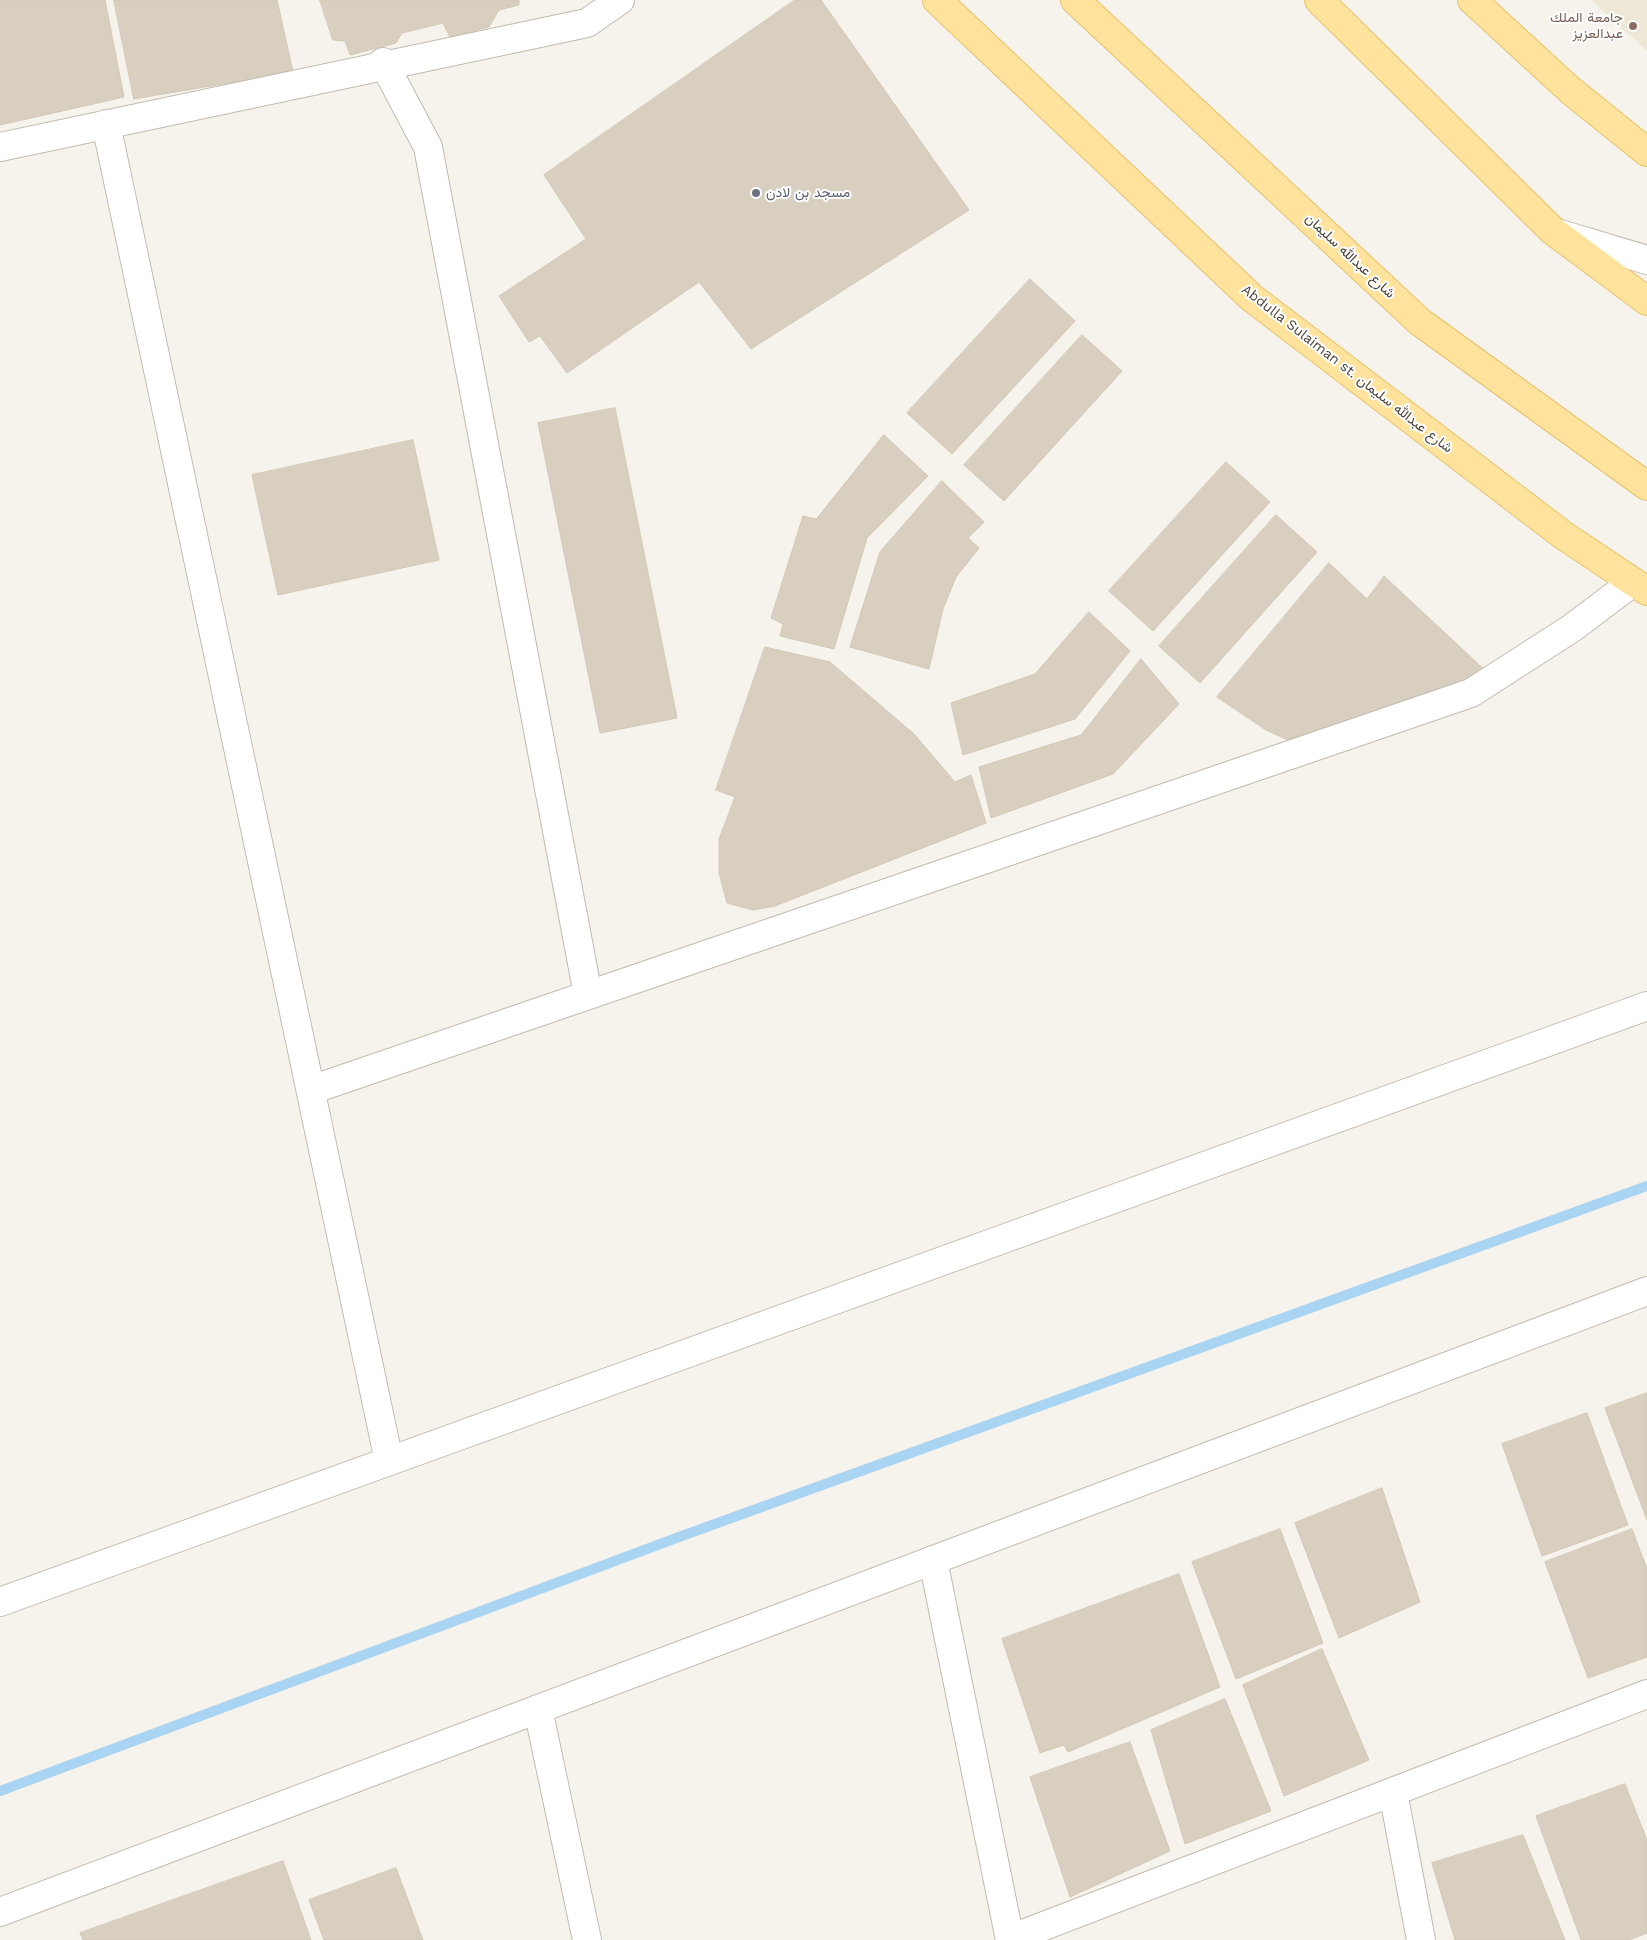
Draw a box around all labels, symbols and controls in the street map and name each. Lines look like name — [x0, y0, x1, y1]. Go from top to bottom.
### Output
place label: جامعة الملك عبدالعزيز — [1550, 10, 1623, 42]
marker: جامعة الملك عبدالعزيز — [1627, 20, 1639, 32]
place label: مسجد بن لادن — [766, 185, 850, 201]
marker: مسجد بن لادن — [750, 187, 762, 199]
street label: شارع عبدالله سليمان — [1302, 210, 1398, 302]
street label: Abdulla Sulaiman st. شارع عبدالله سليمان — [1238, 281, 1456, 457]

